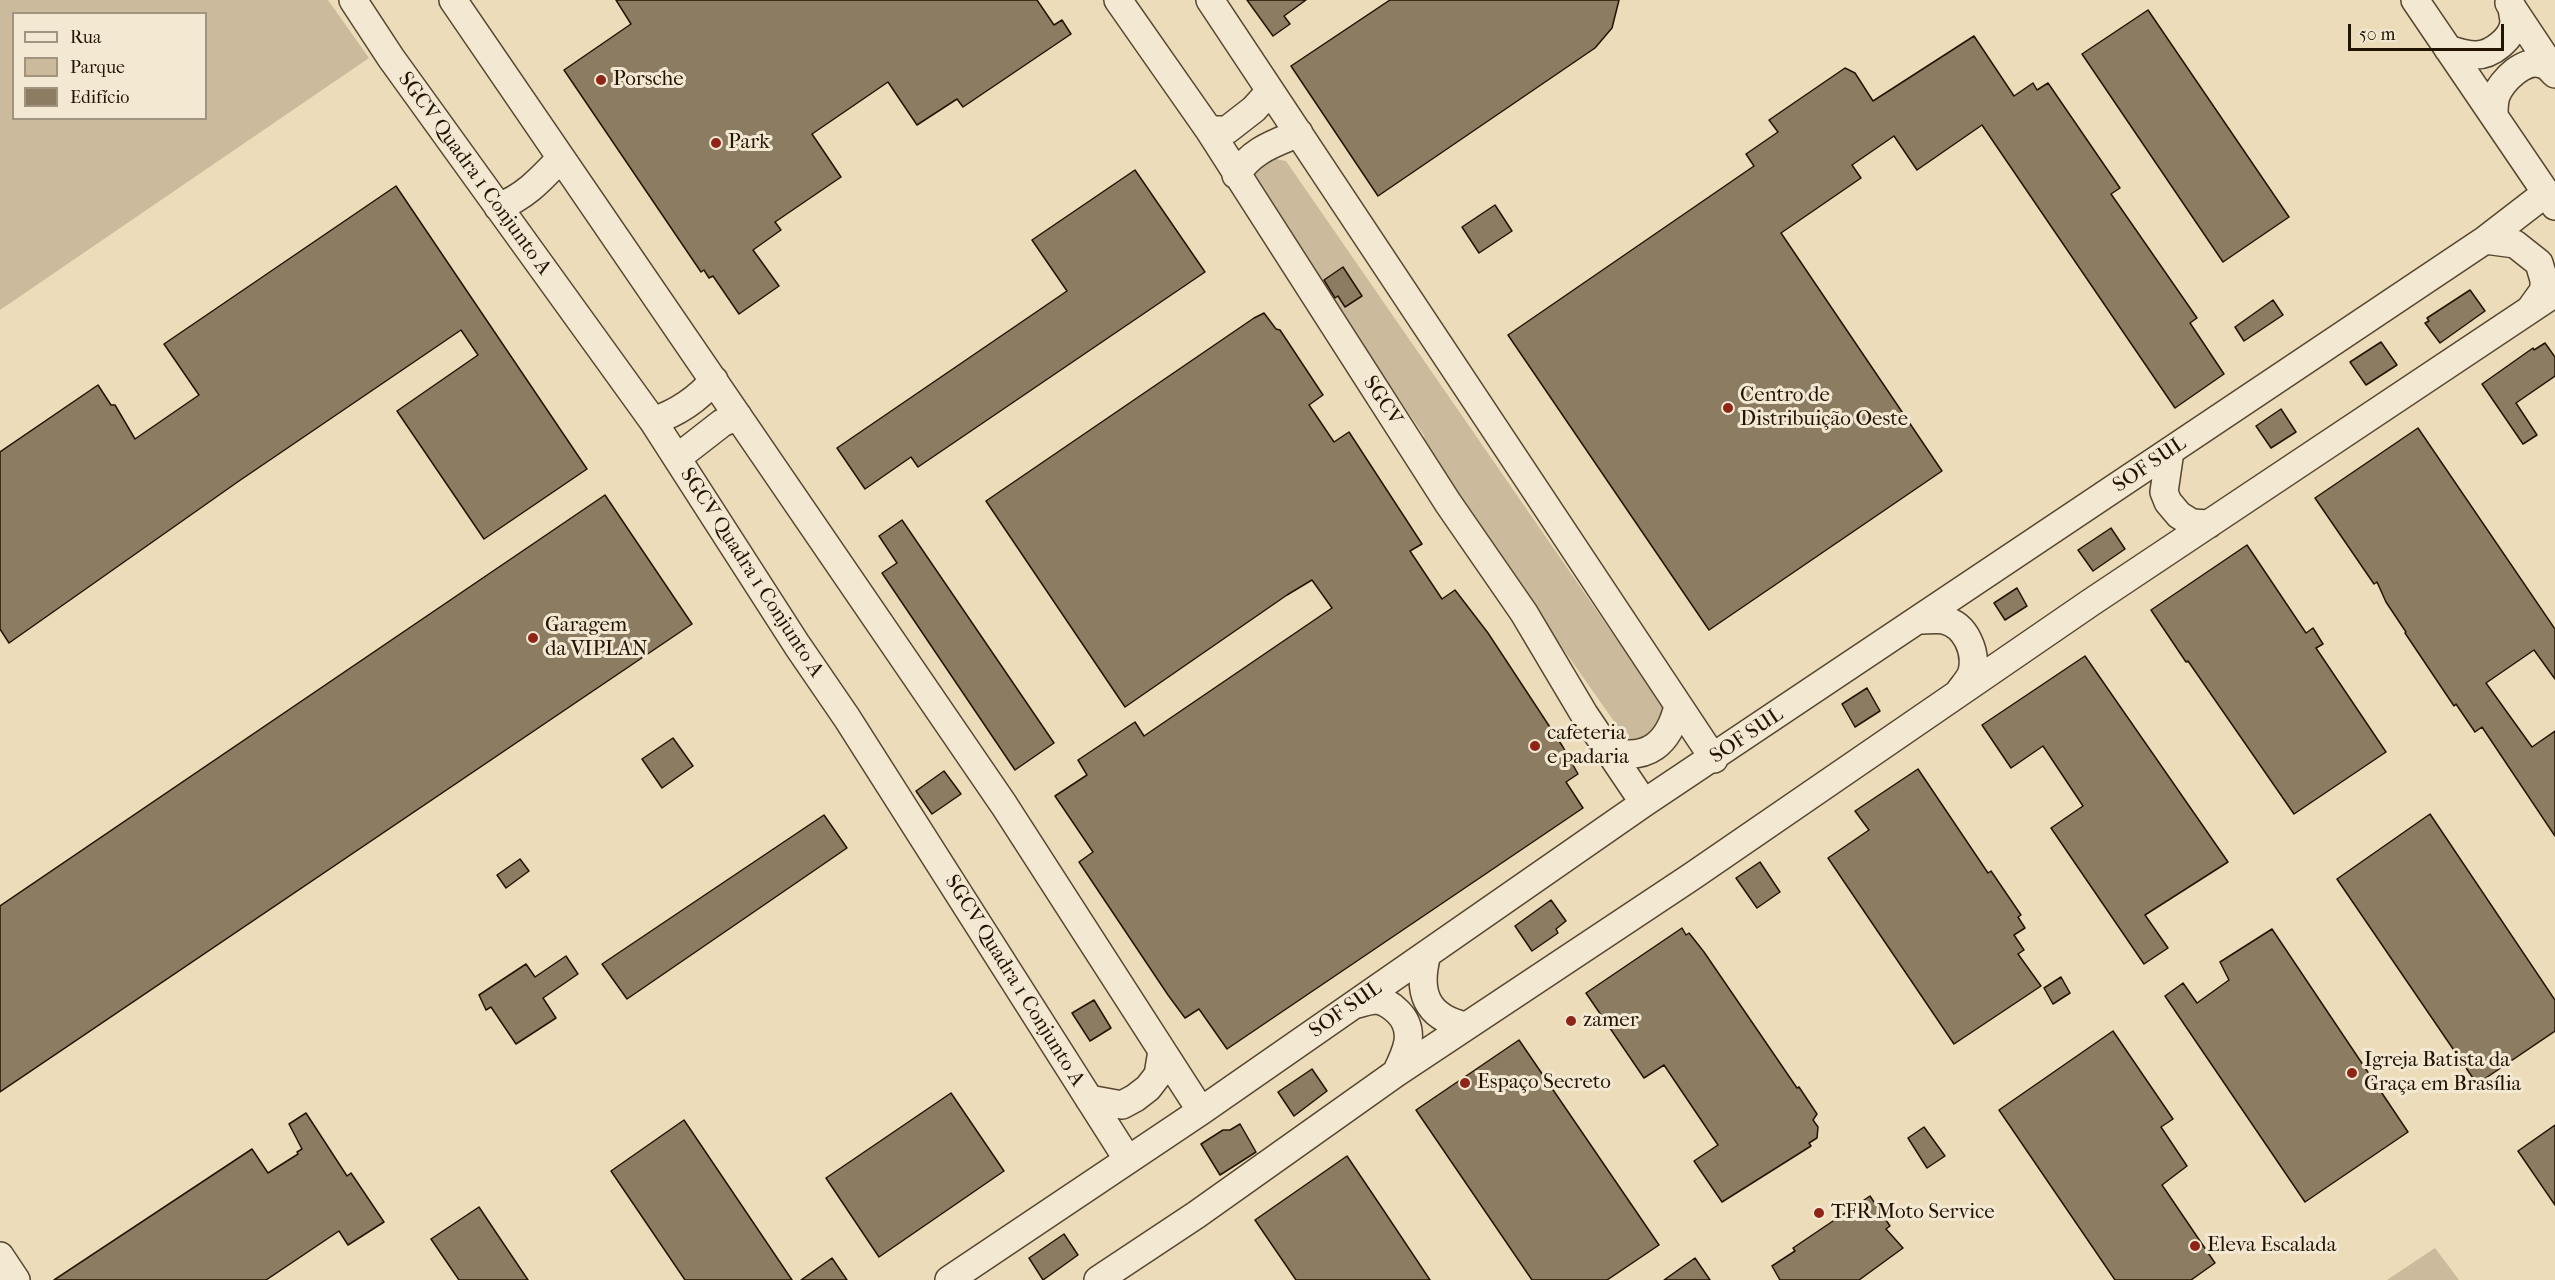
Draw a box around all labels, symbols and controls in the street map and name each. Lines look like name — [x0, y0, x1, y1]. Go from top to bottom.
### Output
legend — [12, 12, 207, 120]
scale bar — [2351, 12, 2507, 50]
text: 50 m — [2359, 24, 2395, 45]
text: Rua — [70, 27, 101, 48]
text: Parque — [70, 57, 125, 78]
place label: Porsche — [613, 67, 684, 93]
street label: SGCV Quadra 1 Conjunto A — [392, 68, 556, 280]
marker: Porsche — [594, 73, 608, 87]
text: Edifício — [70, 87, 129, 108]
place label: Park — [728, 130, 770, 156]
marker: Park — [709, 136, 723, 150]
street label: SGCV — [1357, 372, 1407, 430]
place label: Centro de Distribuição Oeste — [1740, 383, 1908, 433]
marker: Centro de Distribuição Oeste — [1721, 401, 1735, 415]
street label: SOF SUL — [2109, 431, 2191, 499]
street label: SGCV Quadra 1 Conjunto A — [674, 463, 828, 683]
place label: Garagem da VIPLAN — [545, 613, 648, 663]
marker: Garagem da VIPLAN — [526, 631, 540, 645]
street label: SOF SUL — [1706, 702, 1788, 770]
place label: cafeteria e padaria — [1547, 721, 1629, 771]
marker: cafeteria e padaria — [1528, 739, 1542, 753]
street label: SGCV Quadra 1 Conjunto A — [938, 871, 1090, 1091]
street label: SOF SUL — [1305, 976, 1387, 1044]
place label: zamer — [1583, 1008, 1639, 1034]
marker: zamer — [1564, 1014, 1578, 1028]
place label: Igreja Batista da Graça em Brasília — [2364, 1048, 2521, 1098]
marker: Igreja Batista da Graça em Brasília — [2345, 1066, 2359, 1080]
place label: Espaço Secreto — [1477, 1070, 1611, 1096]
marker: Espaço Secreto — [1458, 1076, 1472, 1090]
place label: TFR Moto Service — [1831, 1200, 1995, 1226]
marker: TFR Moto Service — [1812, 1206, 1826, 1220]
place label: Eleva Escalada — [2207, 1233, 2336, 1259]
marker: Eleva Escalada — [2188, 1239, 2202, 1253]

